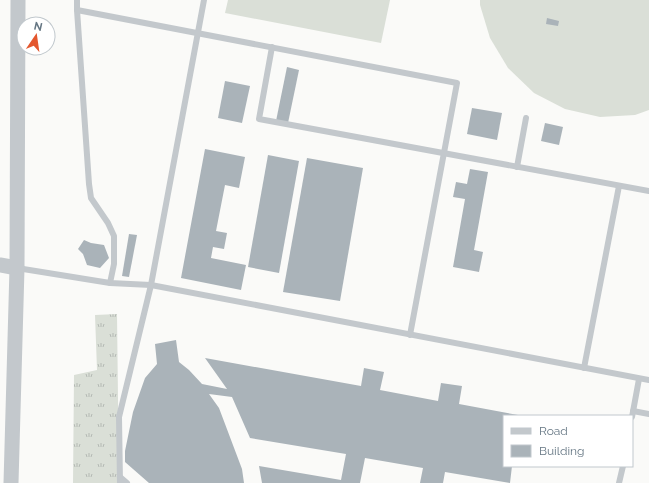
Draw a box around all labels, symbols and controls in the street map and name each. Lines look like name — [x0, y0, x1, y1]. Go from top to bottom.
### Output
north arrow — [16, 16, 56, 56]
text: N — [33, 19, 44, 34]
legend — [503, 415, 633, 467]
text: Road — [539, 424, 568, 438]
text: Building — [539, 444, 585, 458]

